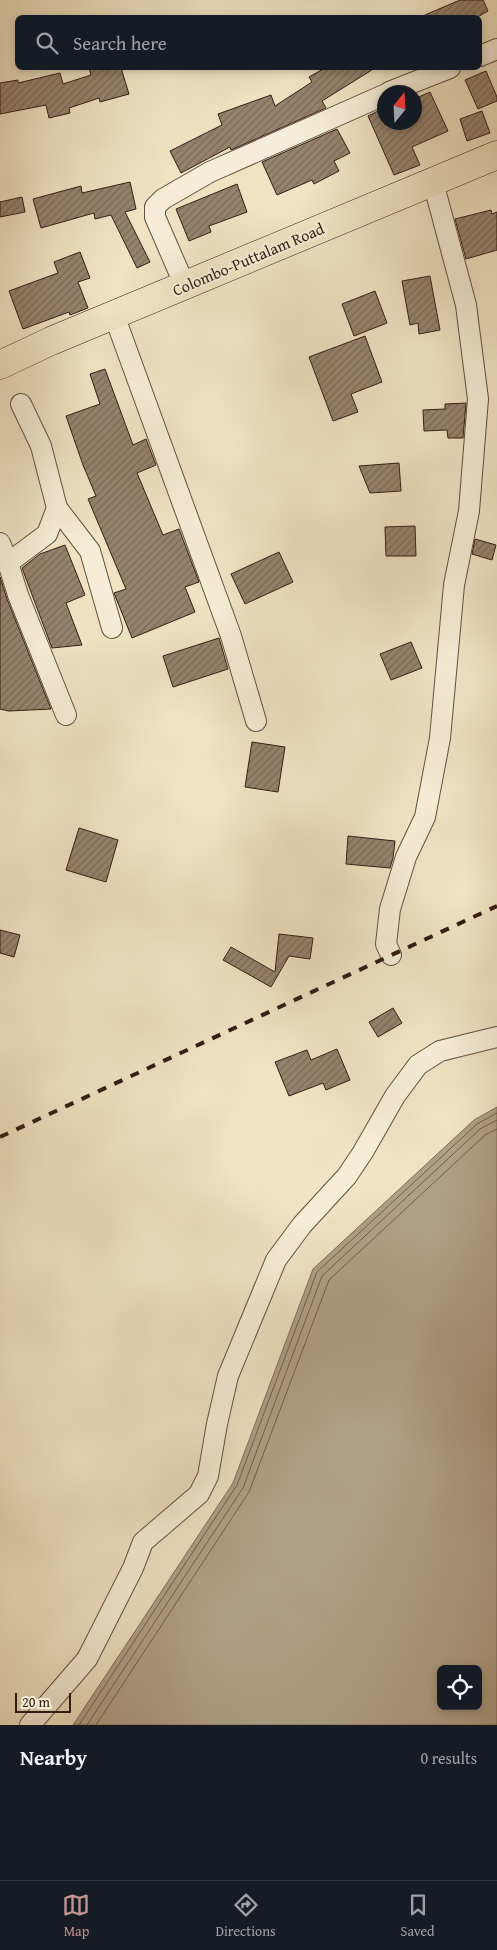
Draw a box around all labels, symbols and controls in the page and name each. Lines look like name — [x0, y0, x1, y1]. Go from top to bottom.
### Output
search box — [15, 15, 482, 70]
icon: search — [33, 29, 61, 57]
text: Search here — [73, 29, 167, 57]
north arrow — [377, 85, 422, 130]
street label: Colombo-Puttalam Road — [168, 216, 328, 302]
map controls — [437, 1665, 482, 1710]
button: locate — [437, 1665, 482, 1710]
scale bar — [15, 1690, 71, 1713]
text: 20 m — [22, 1692, 50, 1712]
text: Nearby — [20, 1742, 87, 1773]
text: 0 results — [420, 1746, 477, 1770]
tab: Map — [62, 1891, 90, 1941]
tab: Directions — [215, 1891, 276, 1941]
tab: Saved — [401, 1891, 435, 1941]

